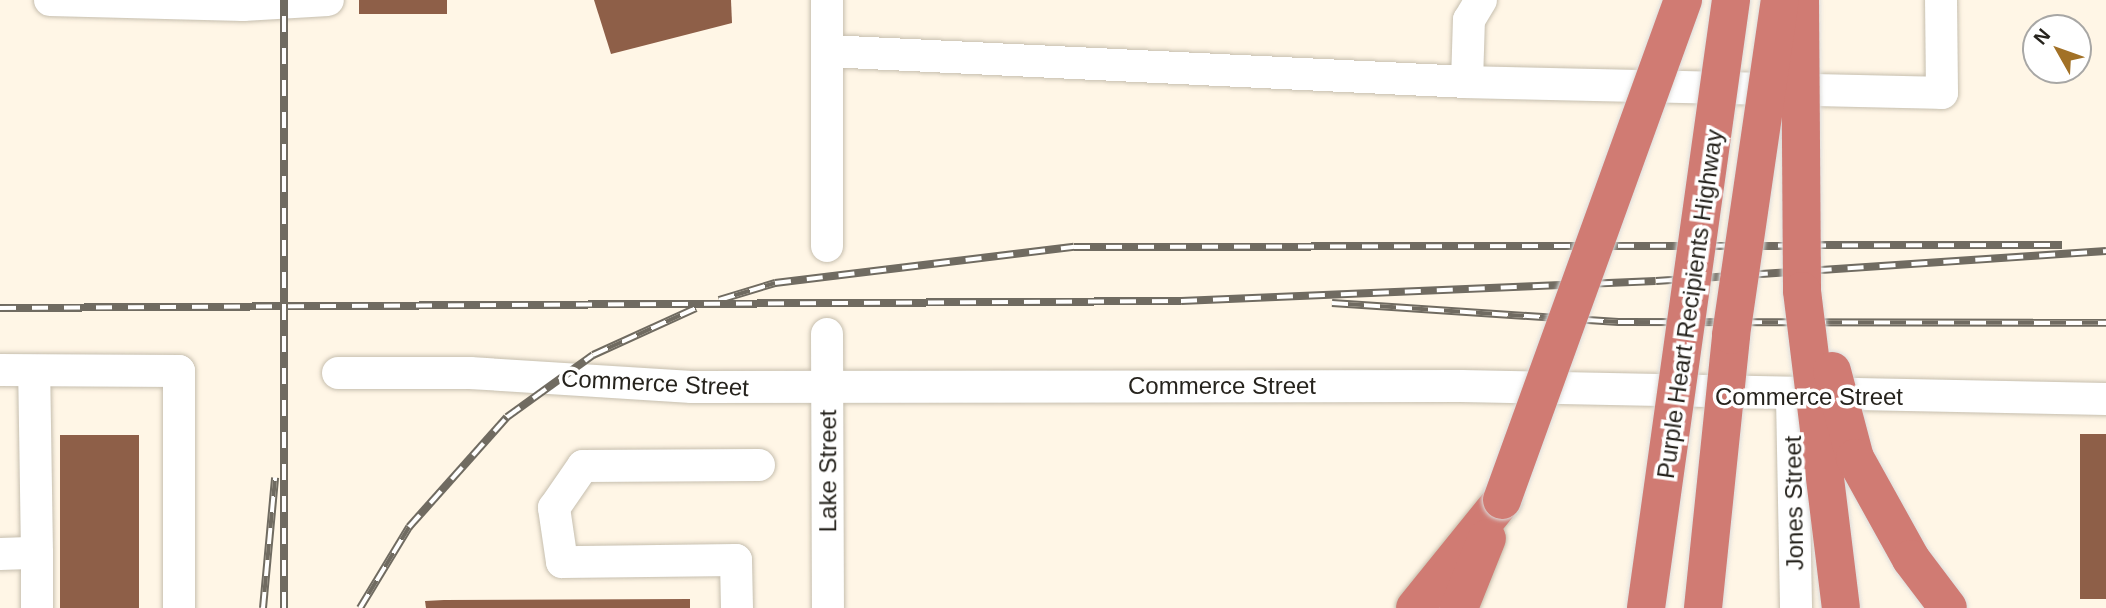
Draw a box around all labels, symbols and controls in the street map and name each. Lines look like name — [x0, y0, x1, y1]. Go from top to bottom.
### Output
north arrow — [2022, 14, 2092, 84]
text: N — [2030, 24, 2055, 48]
street label: Purple Heart Recipients Highway — [1651, 128, 1729, 480]
street label: Commerce Street — [560, 364, 750, 402]
street label: Commerce Street — [1128, 372, 1316, 400]
street label: Commerce Street — [1715, 383, 1903, 411]
street label: Lake Street — [814, 410, 842, 532]
street label: Jones Street — [1778, 435, 1810, 571]

